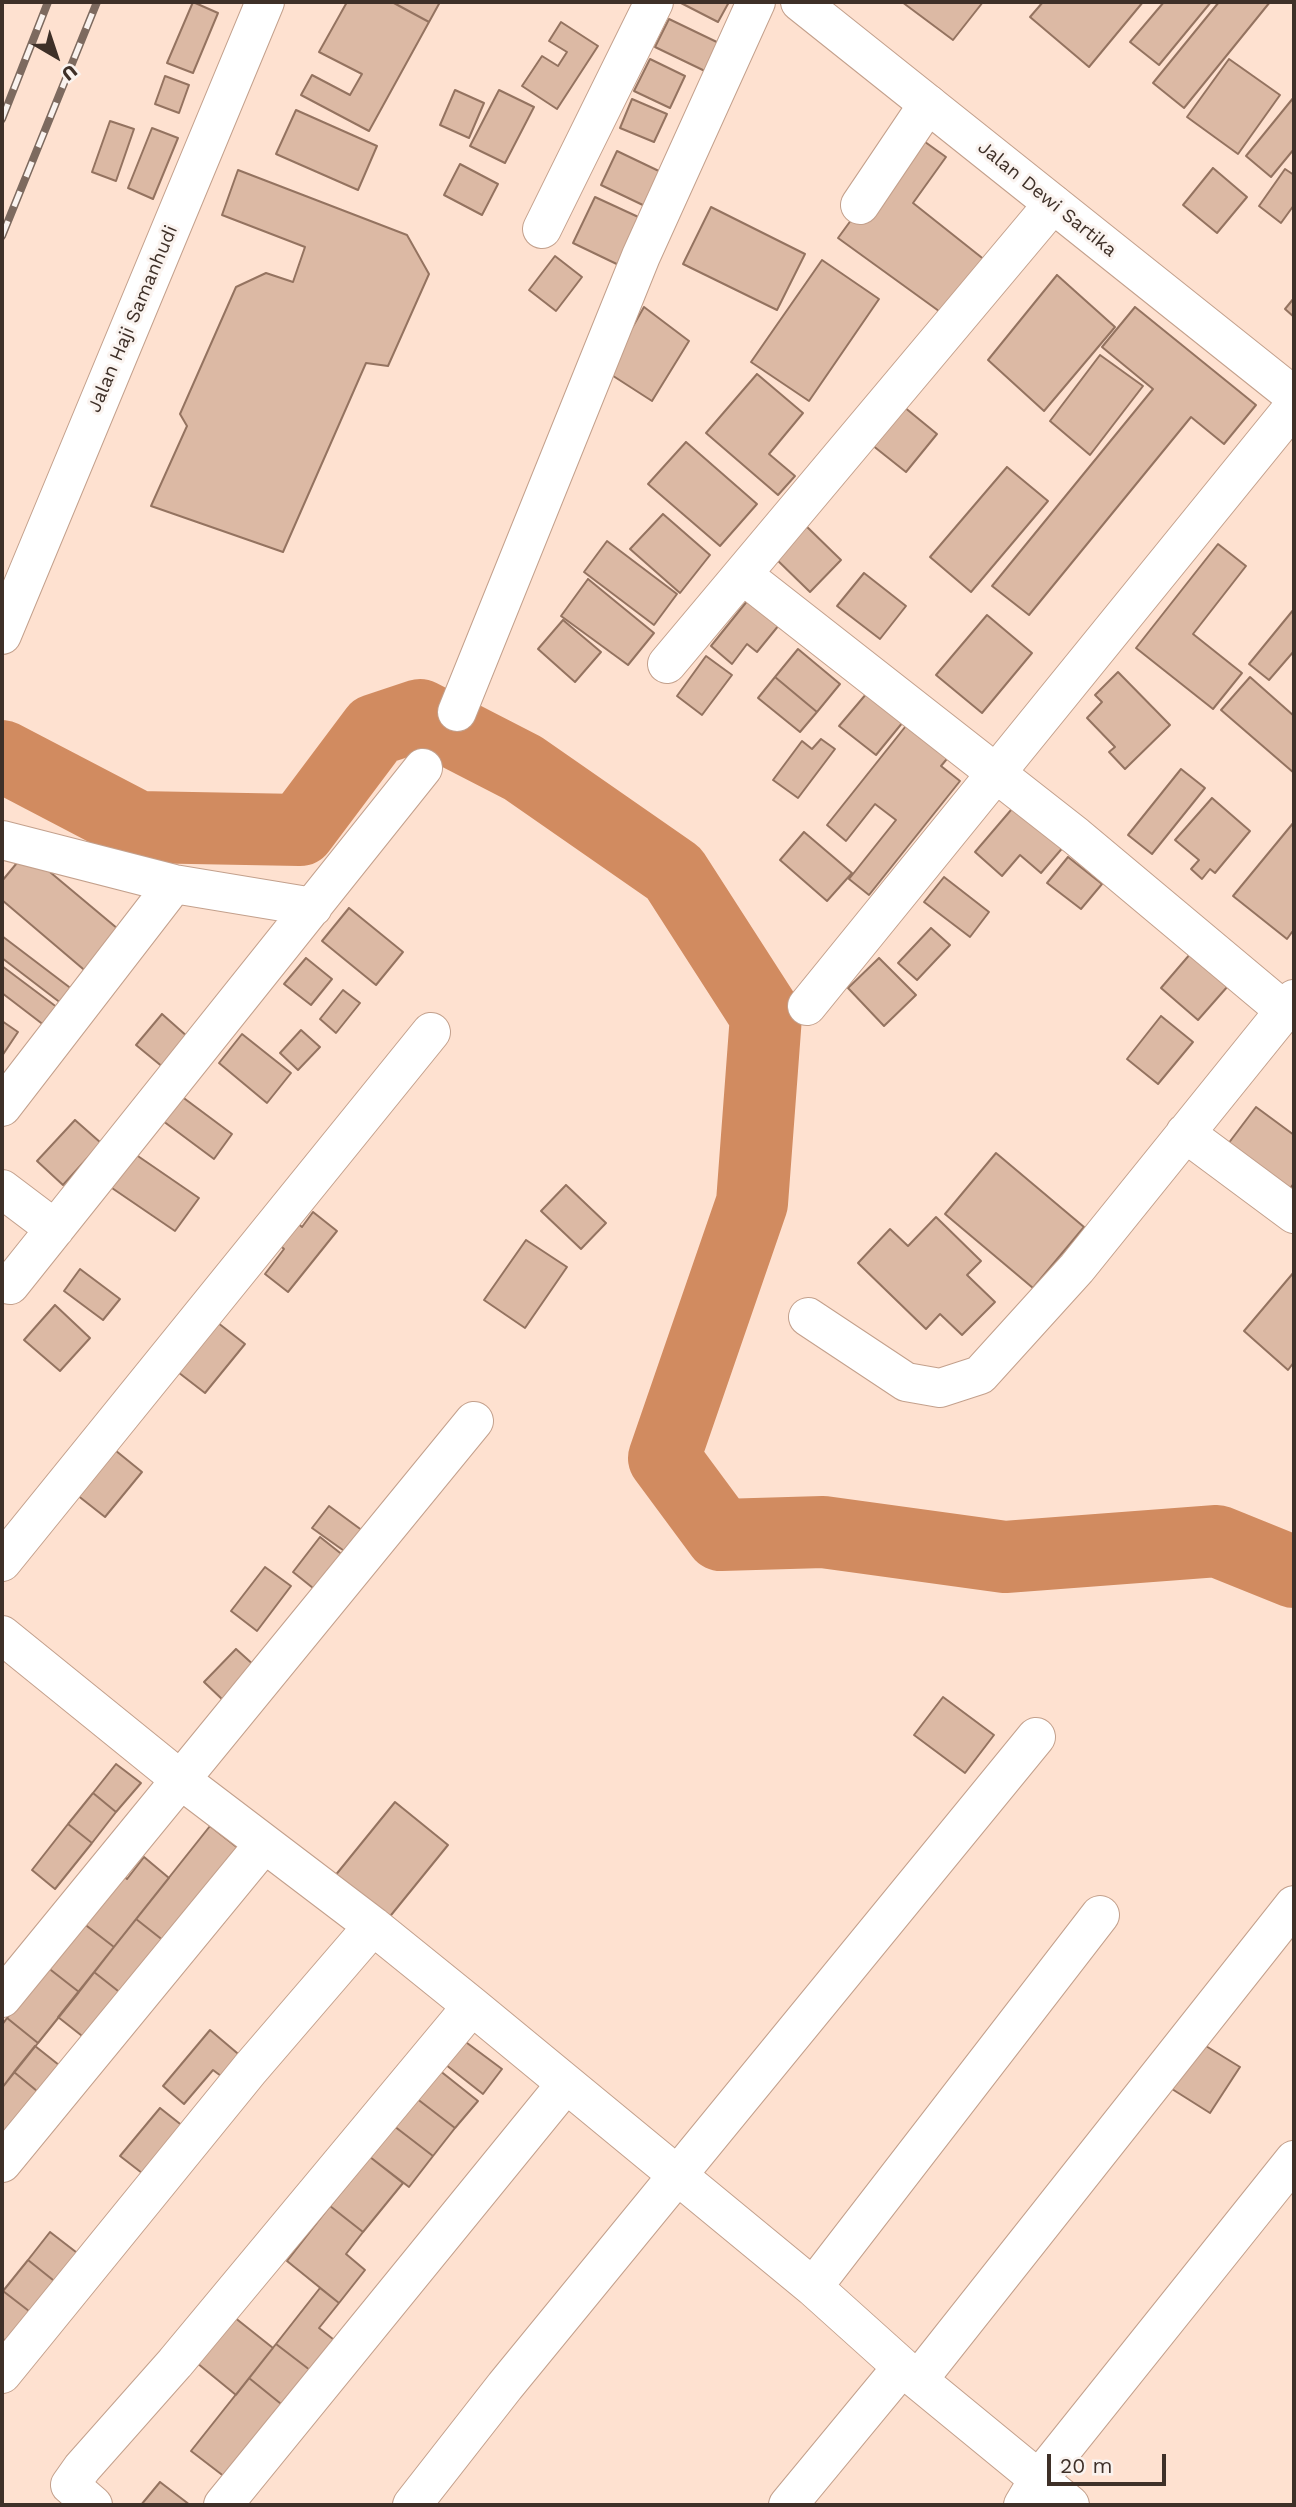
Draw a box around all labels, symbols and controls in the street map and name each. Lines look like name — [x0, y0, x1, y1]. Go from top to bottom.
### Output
north arrow — [21, 21, 91, 91]
text: U — [57, 60, 82, 86]
street label: Jalan Dewi Sartika — [973, 136, 1121, 262]
street label: Jalan Haji Samanhudi — [83, 222, 183, 416]
scale bar — [1051, 2440, 1170, 2484]
text: 20 m — [1060, 2453, 1112, 2478]

